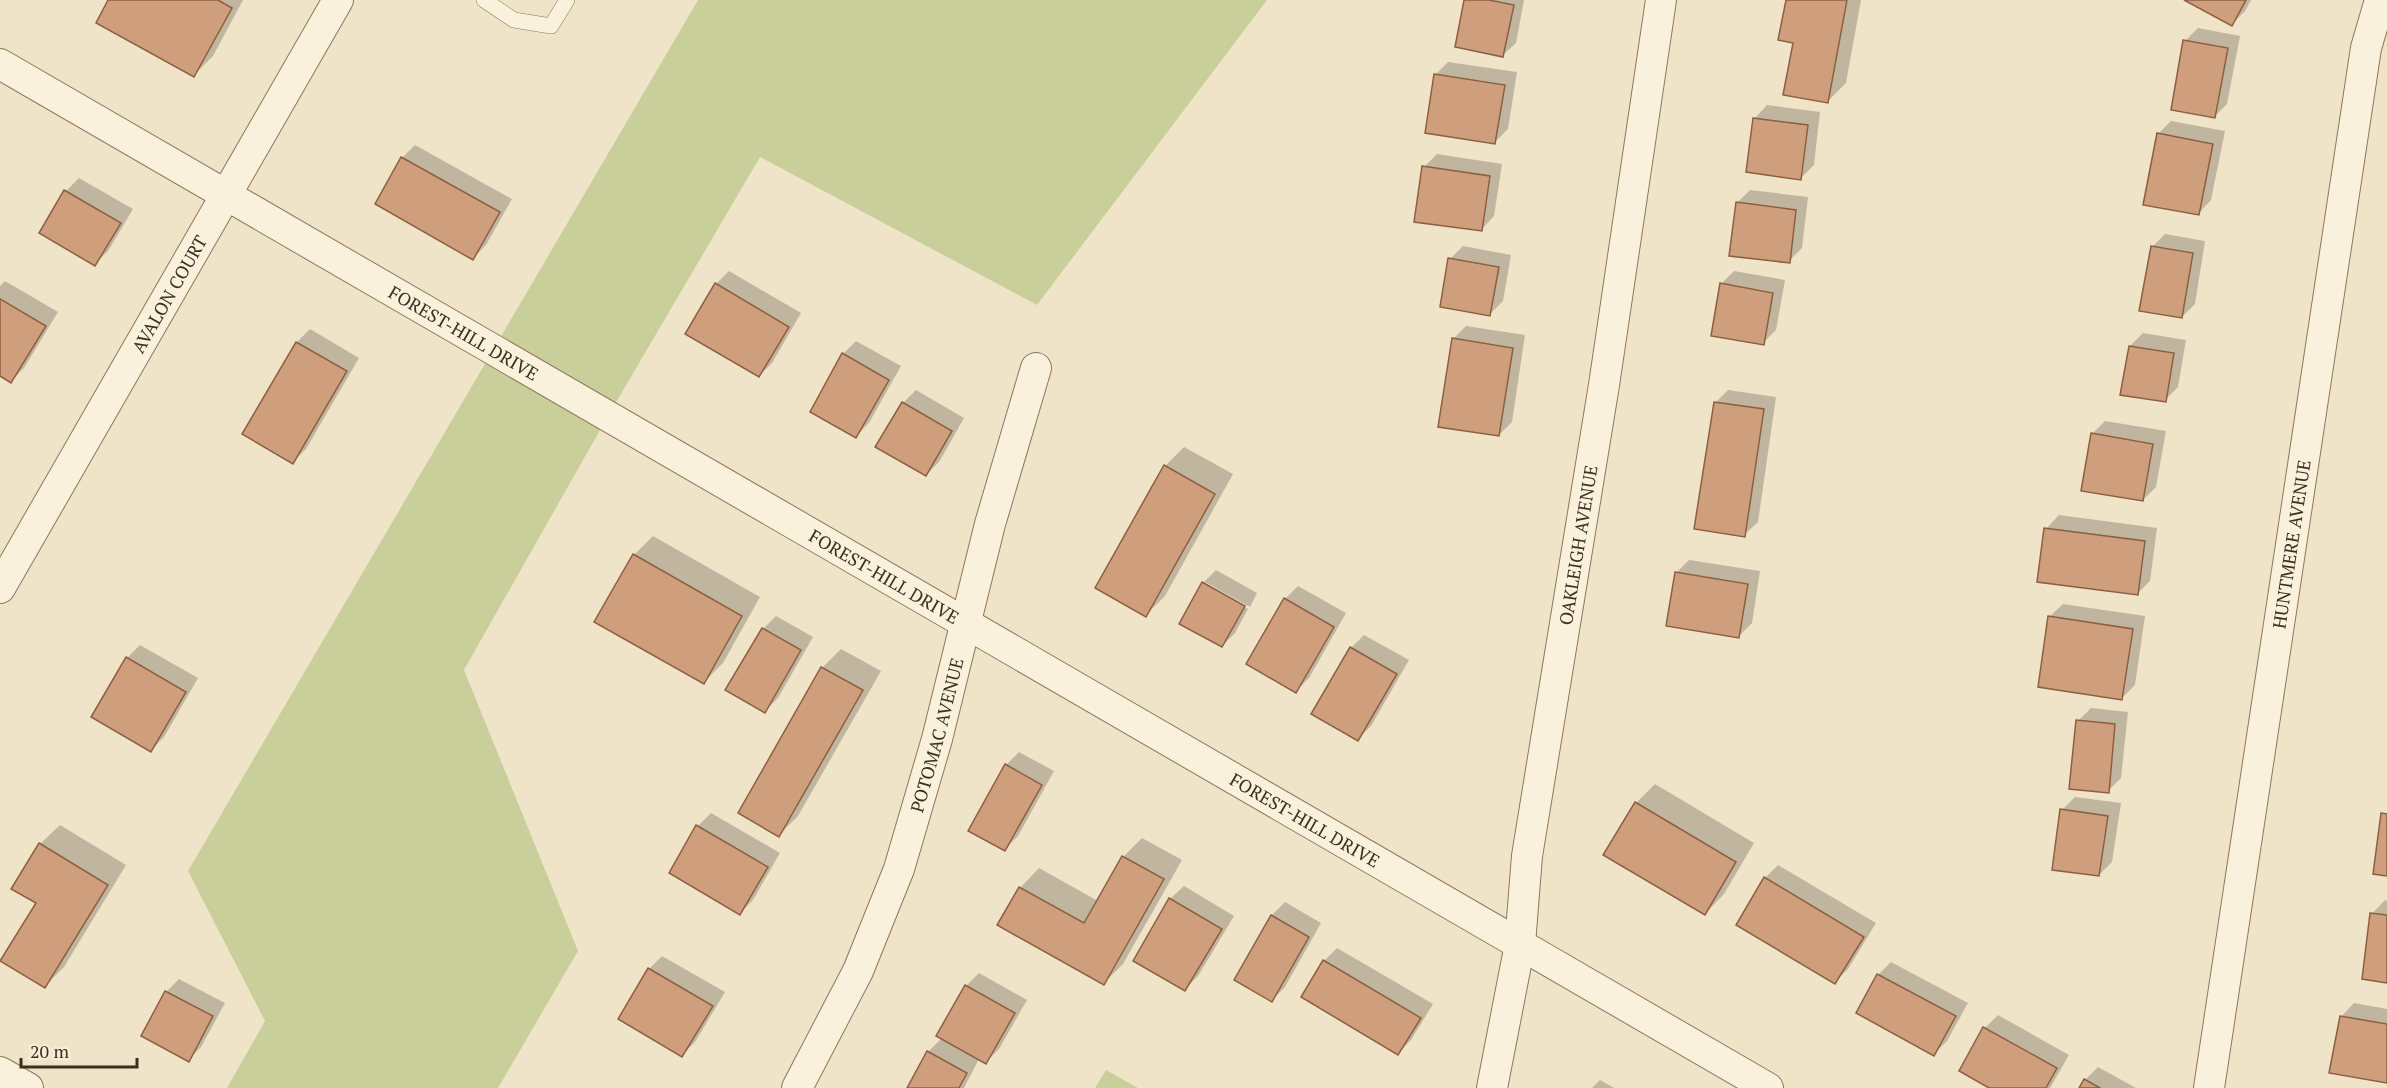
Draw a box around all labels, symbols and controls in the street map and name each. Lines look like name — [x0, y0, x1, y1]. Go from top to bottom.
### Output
street label: AVALON COURT — [126, 231, 212, 357]
street label: FOREST-HILL DRIVE — [385, 280, 543, 385]
street label: HUNTMERE AVENUE — [2266, 458, 2316, 630]
street label: OAKLEIGH AVENUE — [1553, 463, 1603, 627]
street label: FOREST-HILL DRIVE — [805, 523, 964, 629]
street label: POTOMAC AVENUE — [904, 655, 969, 815]
street label: FOREST-HILL DRIVE — [1226, 767, 1384, 873]
scale bar — [21, 1031, 136, 1069]
text: 20 m — [30, 1039, 70, 1063]

